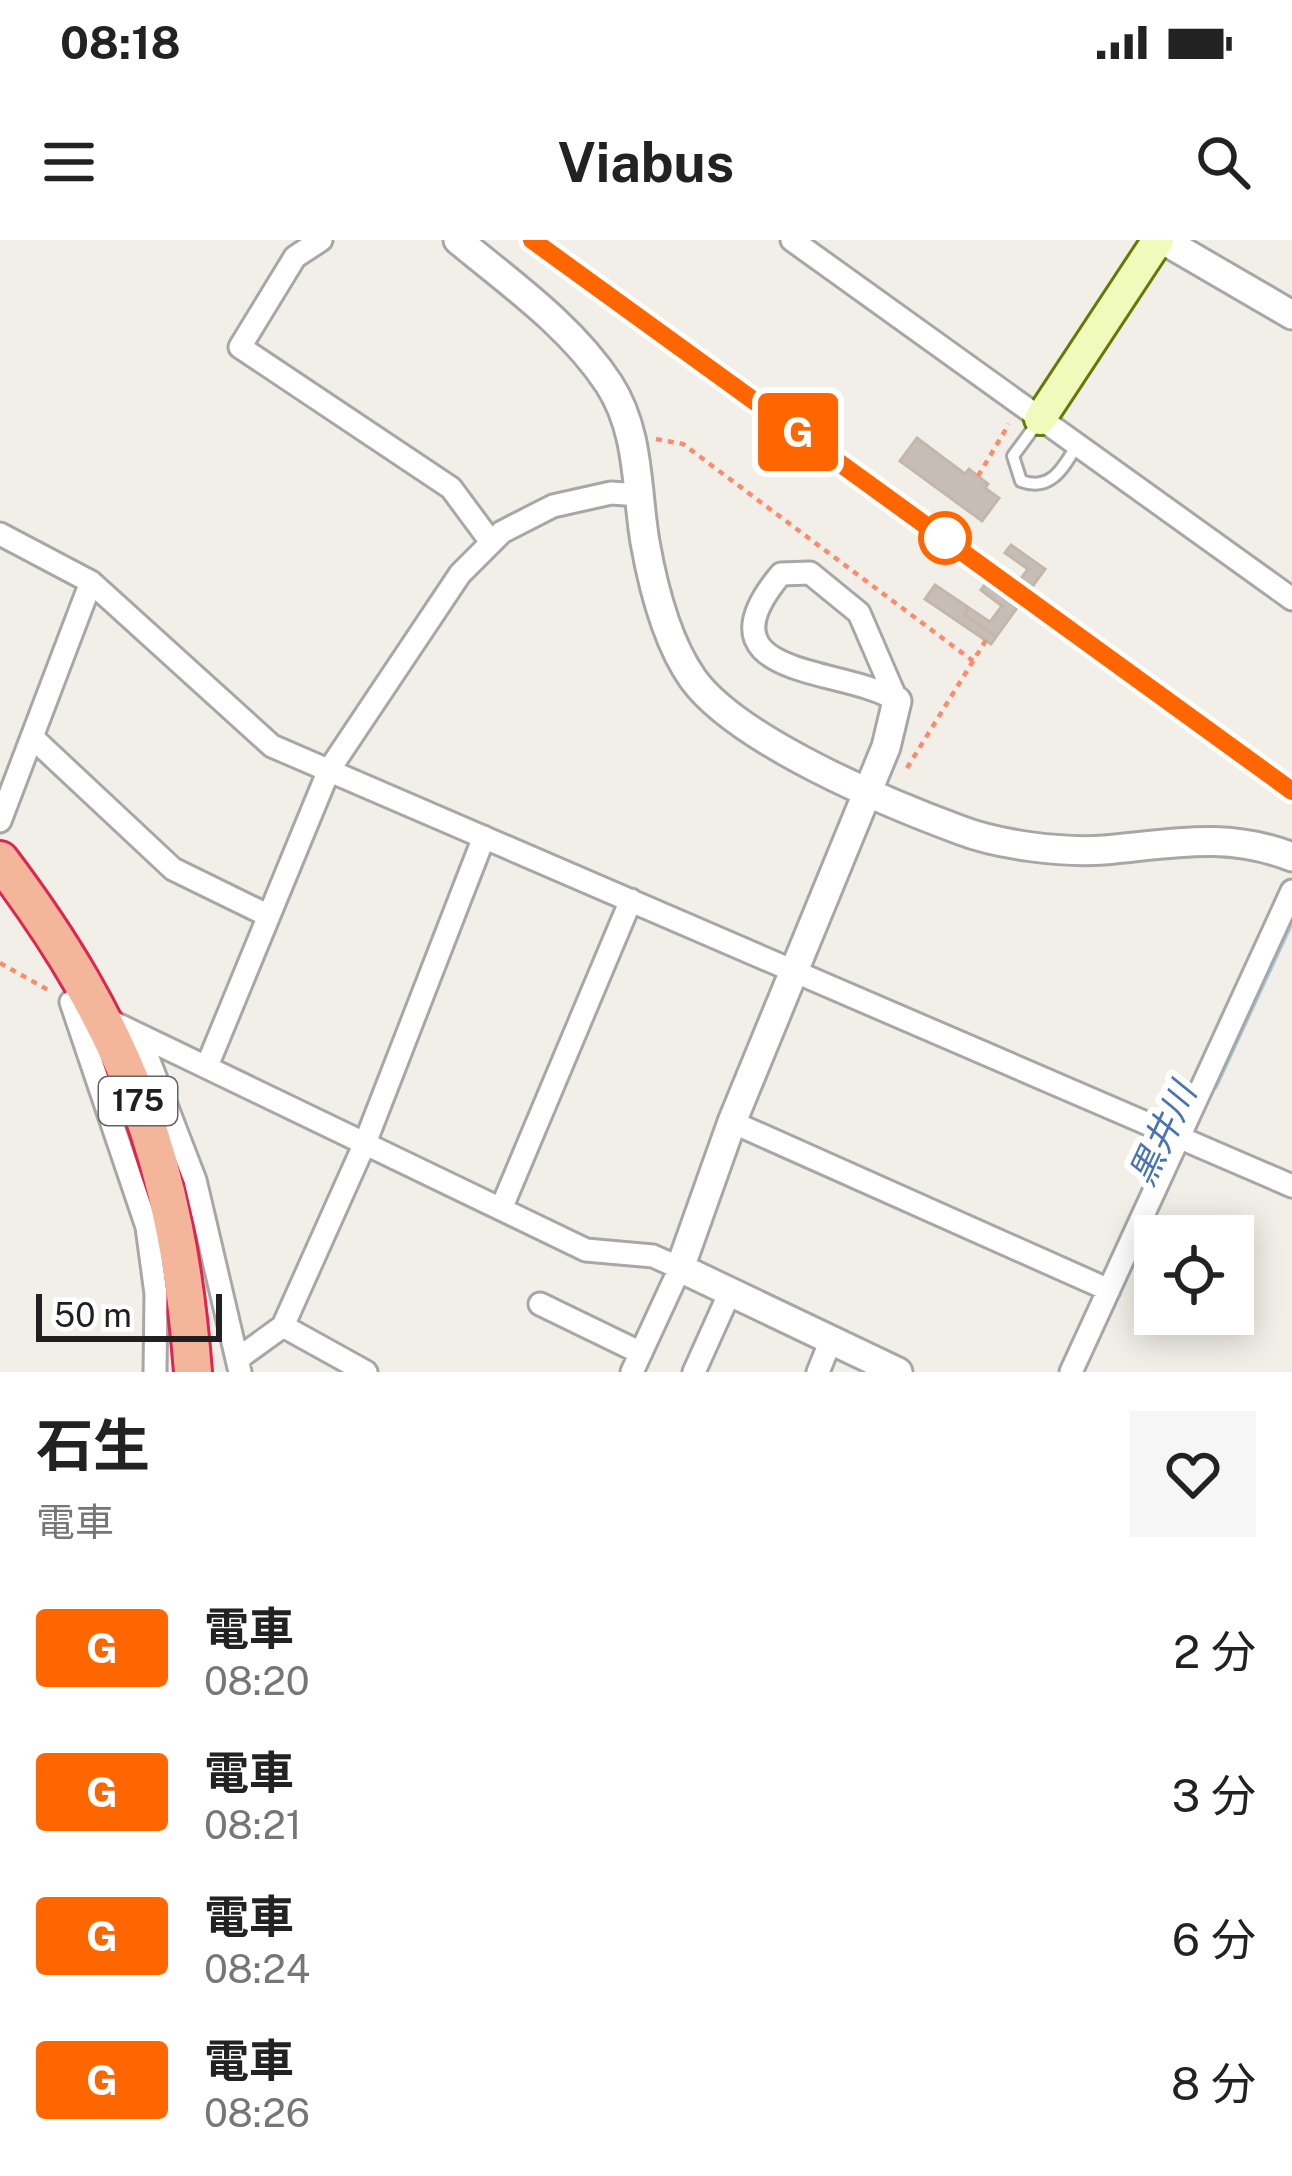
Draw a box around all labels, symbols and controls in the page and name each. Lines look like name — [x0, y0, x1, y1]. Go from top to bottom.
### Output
text: 08:18 — [60, 16, 181, 69]
icon: menu — [36, 129, 102, 195]
icon: search — [1190, 129, 1256, 195]
text: Viabus — [558, 131, 734, 194]
line badge: G — [759, 393, 837, 471]
text: G — [782, 407, 814, 456]
unlabelled marker — [920, 513, 970, 563]
water label: 黒井川 — [1120, 1073, 1206, 1192]
road number: 175 — [99, 1077, 177, 1125]
map controls — [1134, 1215, 1254, 1335]
button: locate — [1134, 1215, 1254, 1335]
scale bar — [36, 1288, 222, 1341]
text: 50 m — [54, 1296, 132, 1334]
button: heart — [1130, 1411, 1256, 1537]
text: 石生 — [36, 1412, 150, 1479]
text: 電車 — [36, 1499, 114, 1545]
text: 電車 — [204, 1602, 294, 1655]
text: G — [86, 1623, 118, 1672]
text: 2 分 — [1173, 1625, 1256, 1678]
text: 08:20 — [204, 1658, 310, 1704]
text: 電車 — [204, 1746, 294, 1799]
text: G — [86, 1767, 118, 1816]
text: 3 分 — [1172, 1769, 1256, 1822]
text: 08:21 — [204, 1802, 302, 1848]
text: 電車 — [204, 1890, 294, 1943]
text: G — [86, 1911, 118, 1960]
text: 6 分 — [1172, 1913, 1256, 1966]
text: 08:24 — [204, 1946, 310, 1992]
text: 電車 — [204, 2034, 294, 2087]
text: G — [86, 2055, 118, 2104]
text: 8 分 — [1171, 2057, 1256, 2110]
text: 08:26 — [204, 2090, 310, 2136]

